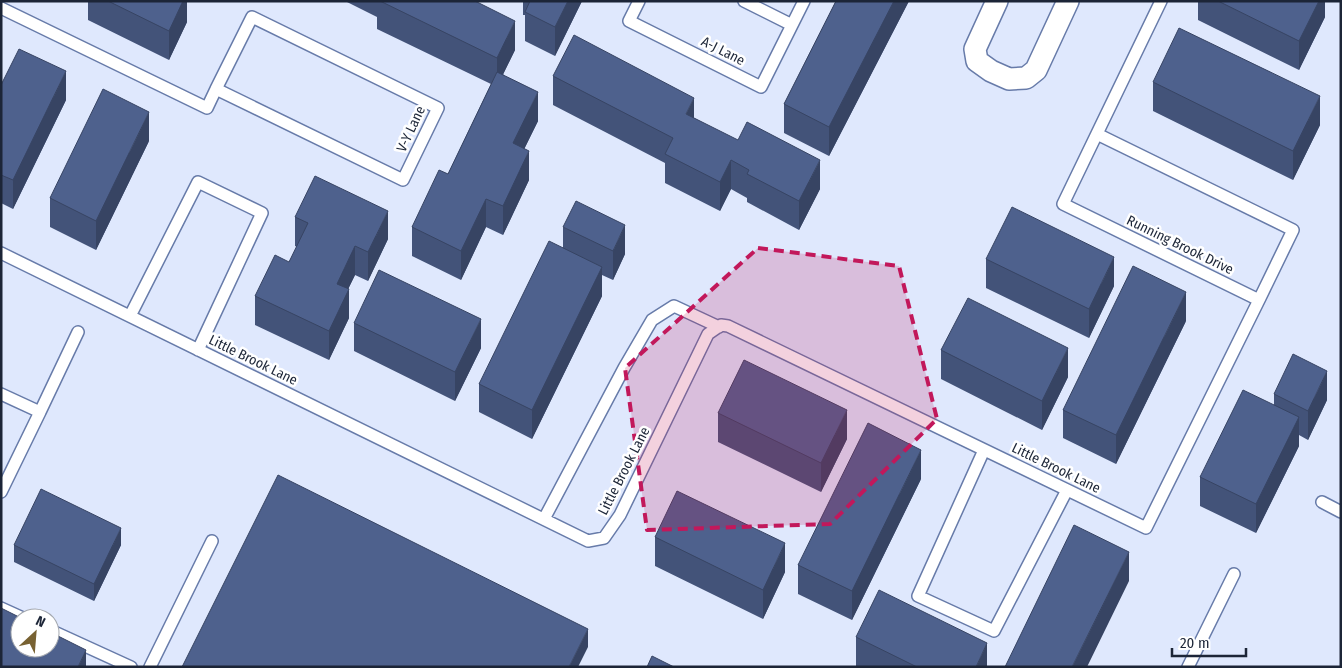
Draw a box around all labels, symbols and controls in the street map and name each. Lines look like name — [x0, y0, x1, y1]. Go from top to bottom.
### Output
street label: A-J Lane — [698, 33, 748, 69]
street label: V-Y Lane — [393, 103, 429, 155]
street label: Running Brook Drive — [1124, 212, 1236, 278]
street label: Little Brook Lane — [206, 331, 300, 389]
street label: Little Brook Lane — [595, 424, 654, 518]
street label: Little Brook Lane — [1009, 439, 1103, 497]
north arrow — [10, 608, 60, 658]
text: N — [33, 612, 48, 631]
scale bar — [1172, 626, 1246, 658]
text: 20 m — [1180, 634, 1210, 652]

